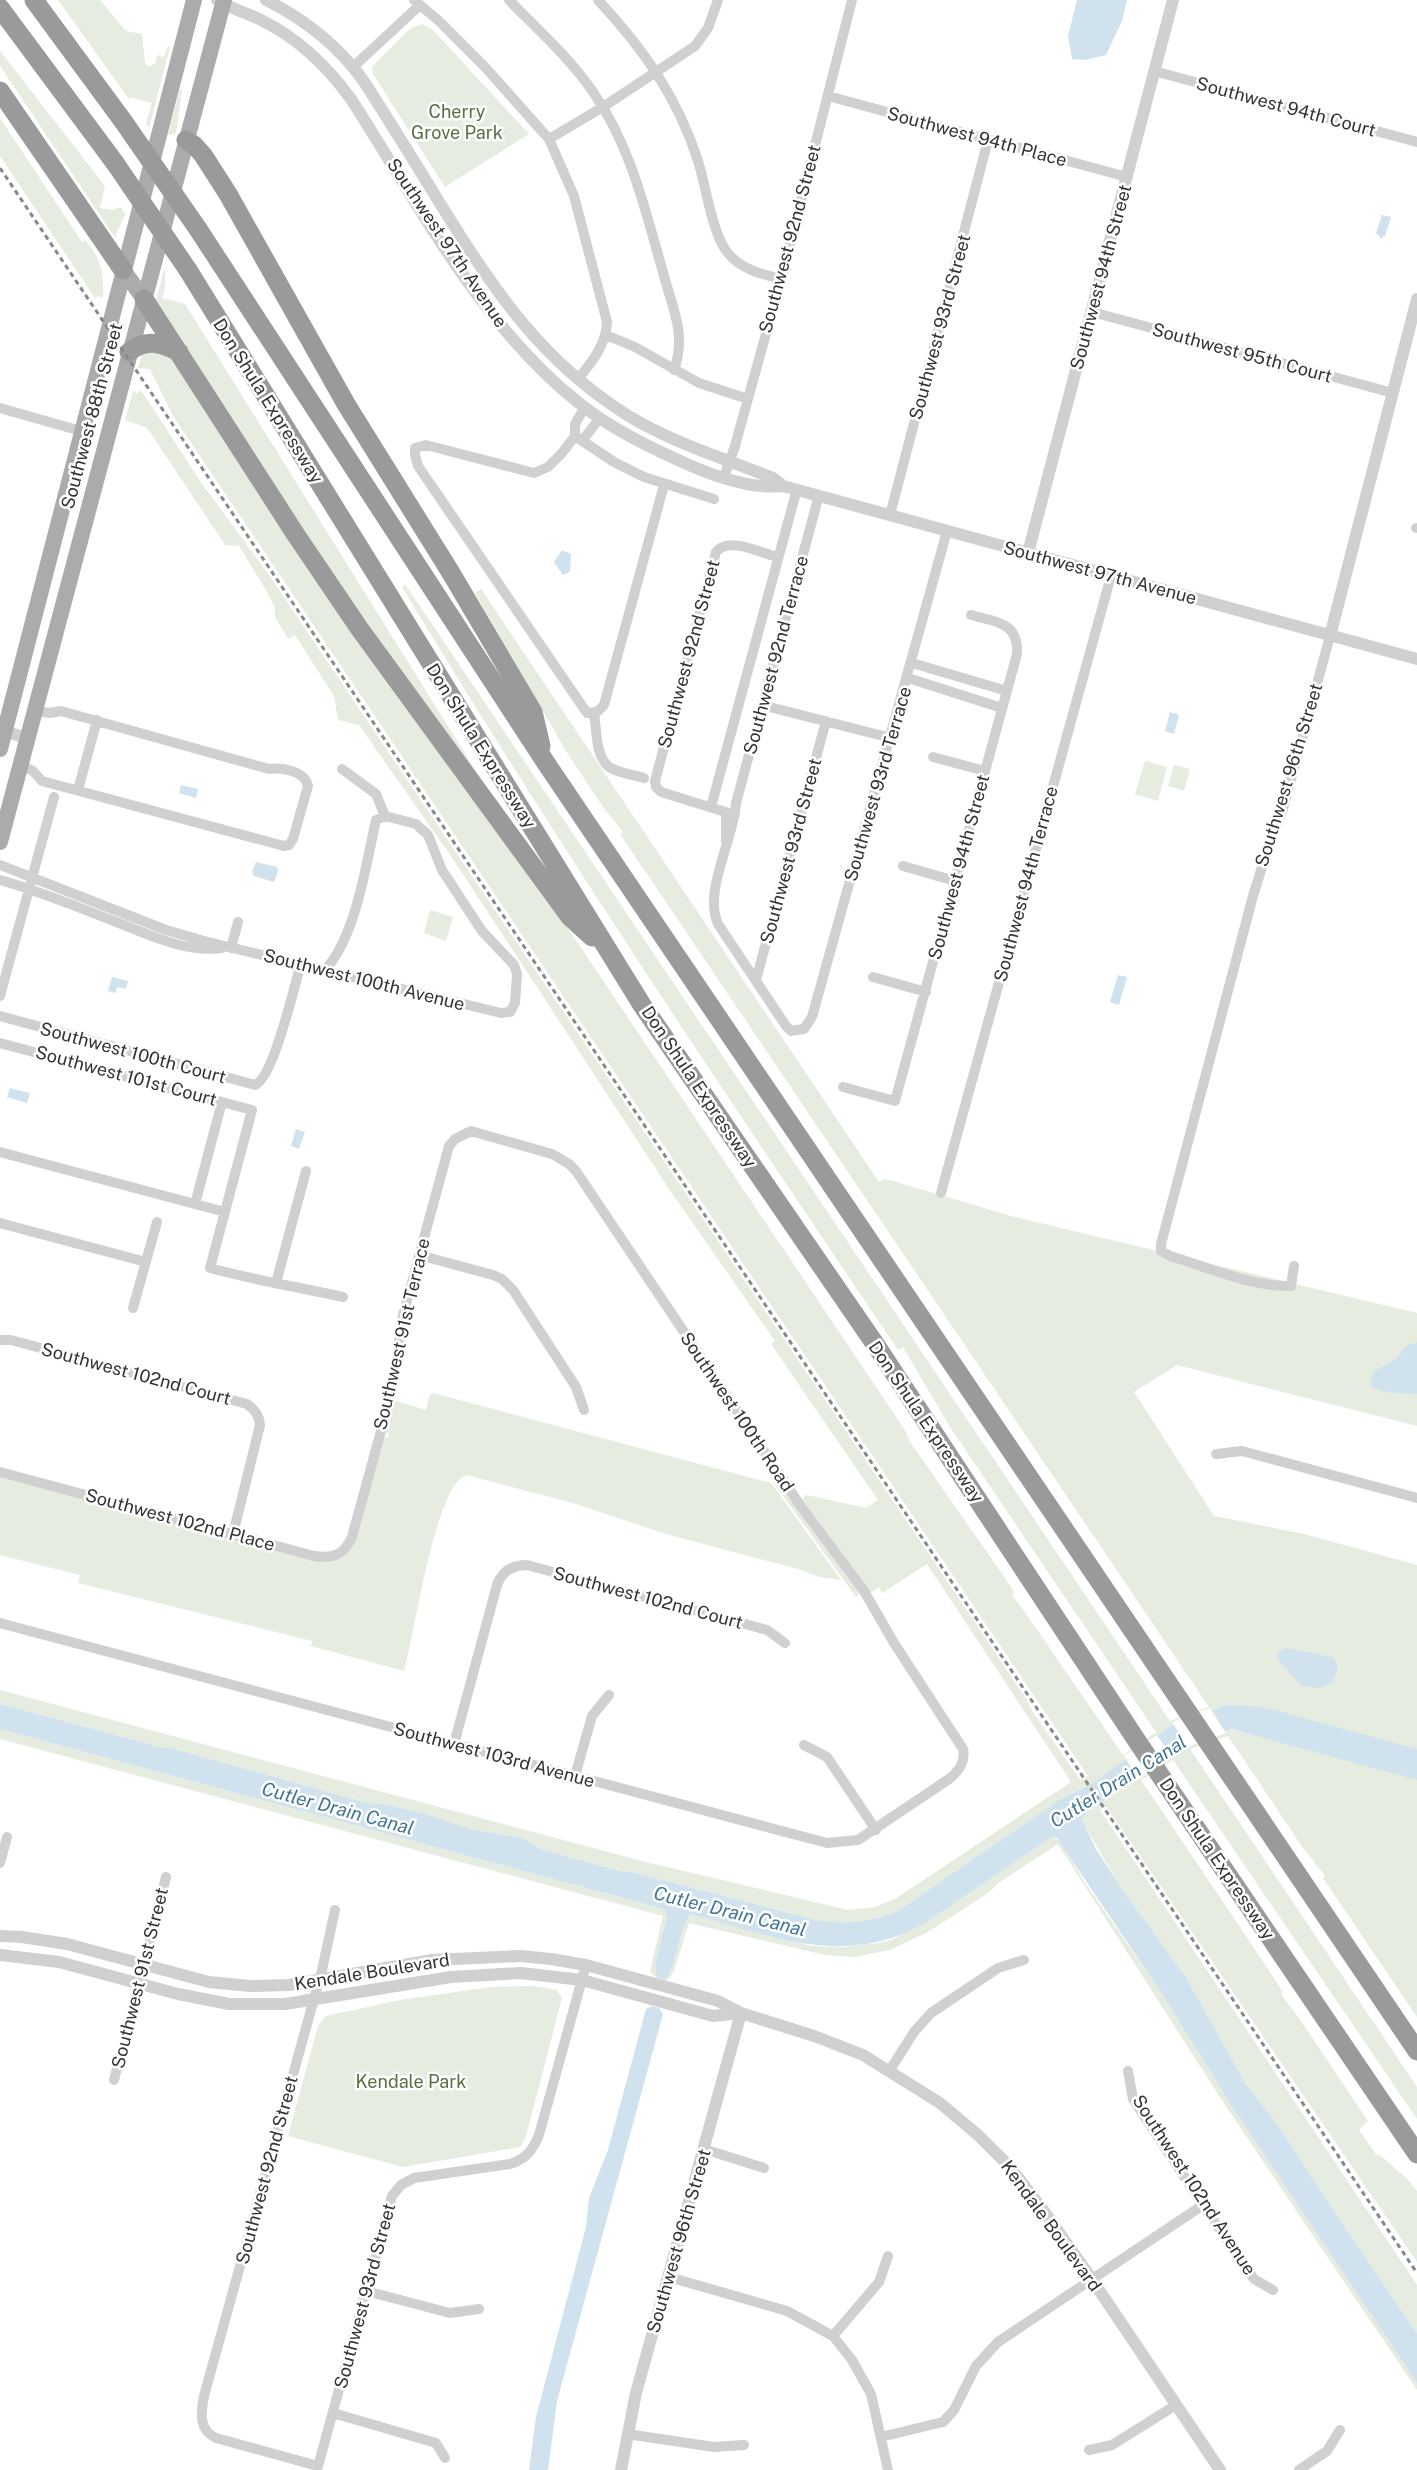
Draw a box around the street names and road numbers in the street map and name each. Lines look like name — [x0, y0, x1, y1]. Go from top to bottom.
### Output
street label: Southwest 94th Court — [1194, 72, 1378, 141]
street label: Southwest 94th Place — [885, 102, 1069, 171]
street label: Southwest 92nd Street — [754, 142, 825, 335]
street label: Southwest 97th Avenue — [383, 154, 512, 331]
street label: Southwest 94th Street — [1066, 182, 1135, 372]
street label: Southwest 93rd Street — [905, 232, 974, 422]
street label: Don Shula Expressway — [209, 314, 328, 487]
street label: Southwest 95th Court — [1150, 318, 1334, 387]
street label: Southwest 88th Street — [57, 321, 126, 511]
street label: Southwest 97th Avenue — [1001, 537, 1199, 608]
street label: Southwest 92nd Terrace — [739, 553, 812, 756]
street label: Southwest 92nd Street — [653, 557, 724, 750]
street label: Don Shula Expressway — [422, 659, 541, 832]
street label: Southwest 96th Street — [1251, 681, 1326, 869]
street label: Southwest 93rd Terrace — [840, 684, 915, 884]
street label: Southwest 93rd Street — [756, 756, 825, 946]
street label: Southwest 94th Street — [924, 772, 993, 962]
street label: Southwest 94th Terrace — [989, 784, 1062, 984]
street label: Southwest 100th Avenue — [261, 944, 467, 1015]
street label: Don Shula Expressway — [638, 1002, 762, 1172]
street label: Southwest 100th Court — [38, 1018, 229, 1087]
street label: Southwest 101st Court — [33, 1041, 219, 1110]
street label: Southwest 91st Terrace — [369, 1236, 434, 1432]
street label: Southwest 100th Road — [676, 1328, 799, 1495]
street label: Don Shula Expressway — [865, 1337, 989, 1507]
street label: Southwest 102nd Court — [39, 1338, 233, 1409]
street label: Southwest 102nd Place — [83, 1484, 277, 1555]
street label: Southwest 102nd Court — [551, 1562, 745, 1633]
street label: Southwest 103rd Avenue — [391, 1718, 597, 1791]
street label: Don Shula Expressway — [1156, 1774, 1280, 1944]
street label: Southwest 91st Street — [107, 1885, 172, 2070]
street label: Kendale Boulevard — [293, 1949, 451, 1994]
street label: Southwest 92nd Street — [231, 2073, 302, 2266]
street label: Southwest 102nd Avenue — [1128, 2091, 1261, 2279]
street label: Southwest 96th Street — [642, 2146, 715, 2335]
street label: Kendale Boulevard — [997, 2156, 1106, 2295]
street label: Southwest 93rd Street — [330, 2201, 399, 2391]

